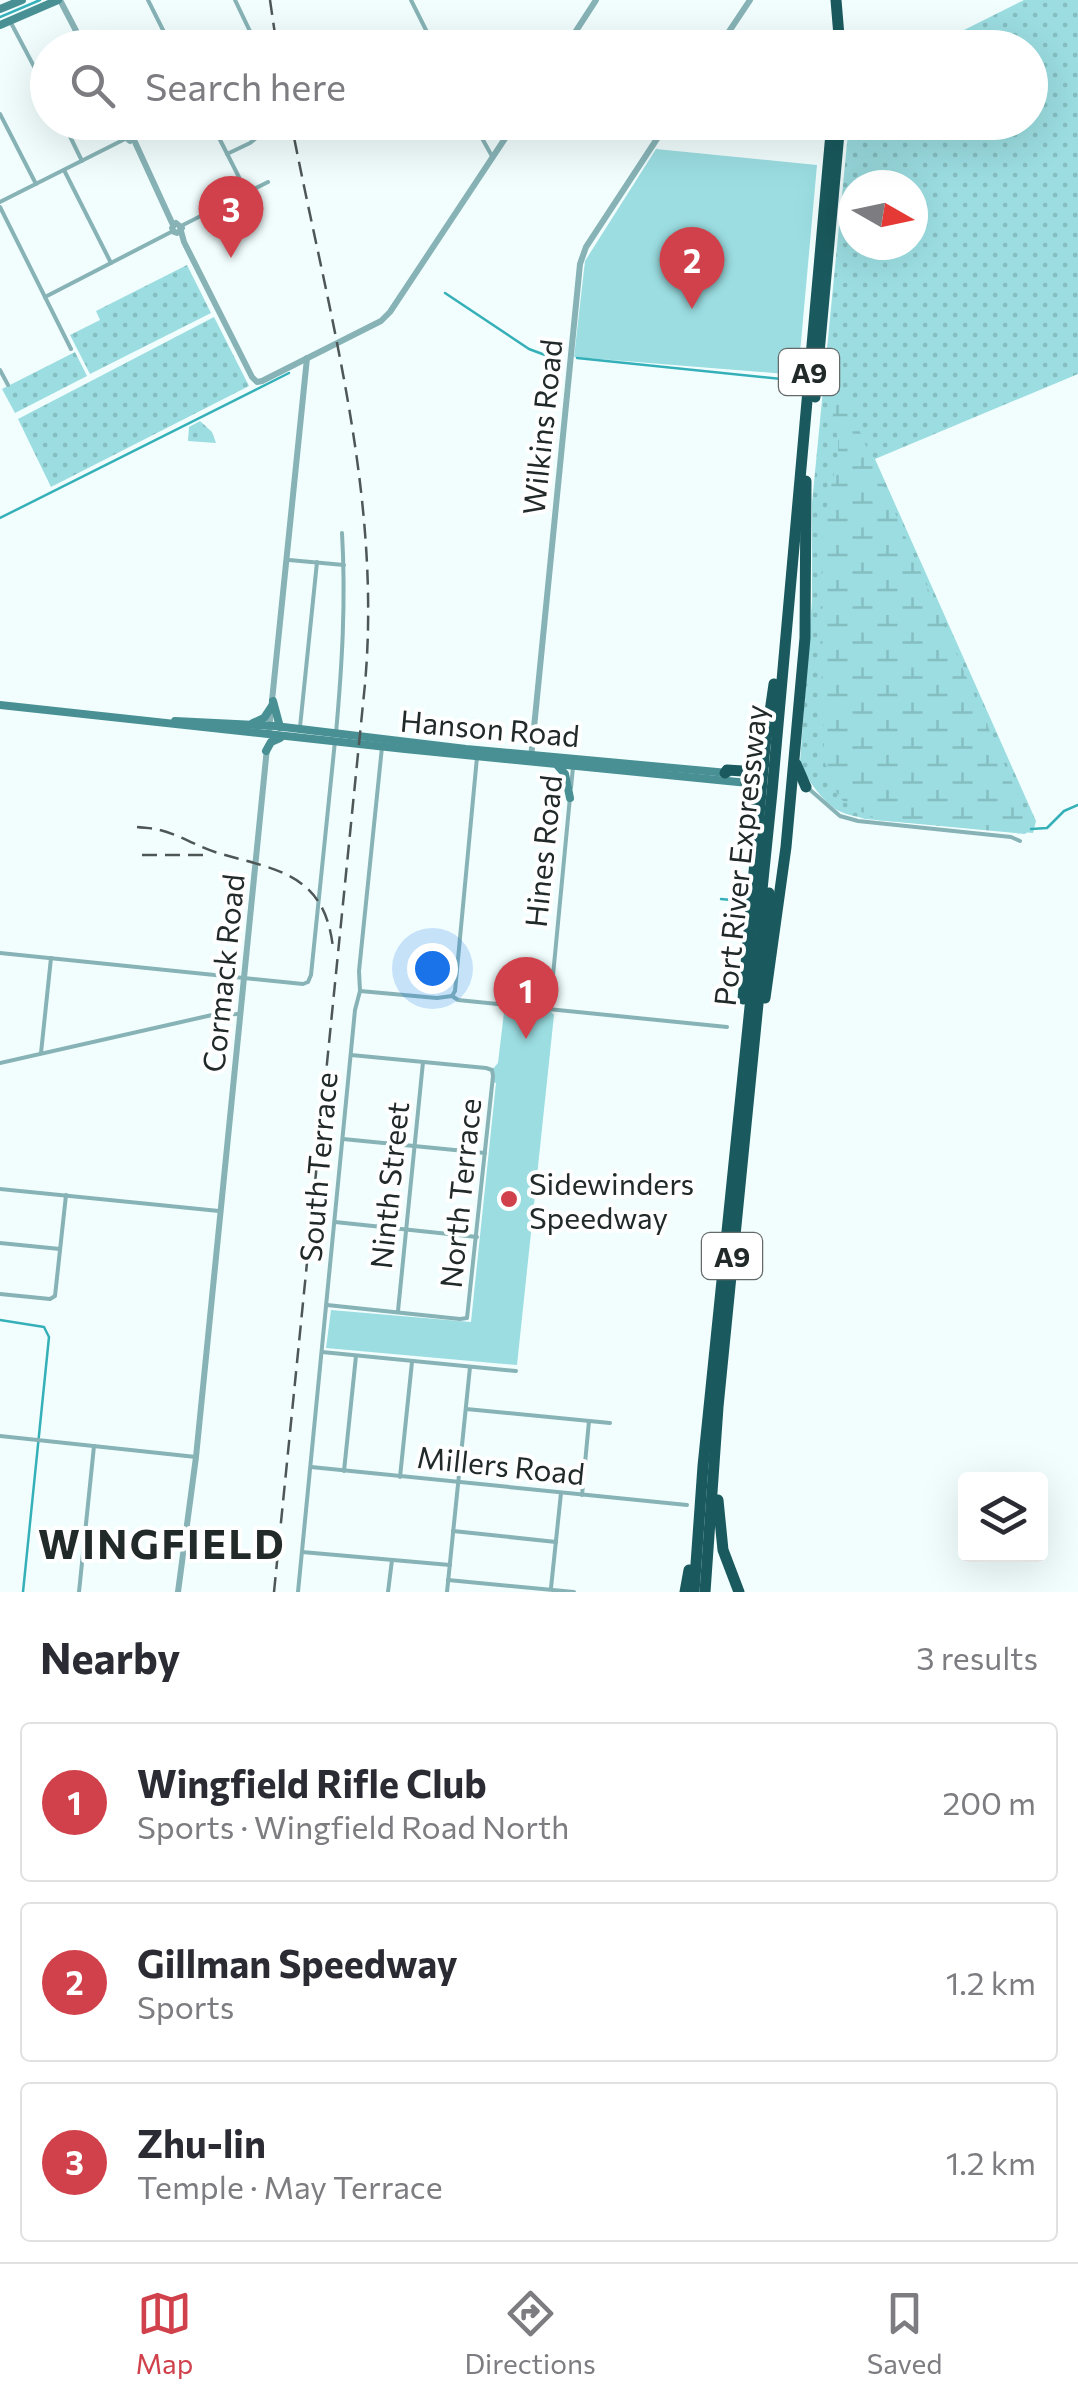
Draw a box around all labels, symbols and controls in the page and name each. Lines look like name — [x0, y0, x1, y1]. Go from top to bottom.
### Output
search box — [30, 30, 1048, 140]
icon: search — [65, 58, 120, 113]
text: Search here — [145, 62, 346, 109]
north arrow — [838, 170, 928, 260]
pin: 3 — [198, 176, 264, 258]
pin: 2 — [660, 226, 724, 309]
street label: Wilkins Road — [513, 337, 569, 517]
road number: A9 — [779, 349, 839, 395]
street label: Hanson Road — [399, 701, 581, 753]
street label: Port River Expressway — [705, 702, 773, 1008]
street label: Hines Road — [516, 773, 568, 929]
street label: Cormack Road — [193, 872, 251, 1074]
your location — [407, 943, 458, 994]
pin: 1 — [494, 956, 558, 1039]
street label: South Terrace — [290, 1071, 344, 1263]
street label: North Terrace — [431, 1096, 487, 1290]
street label: Ninth Street — [361, 1100, 415, 1270]
place label: Sidewinders Speedway — [529, 1164, 694, 1235]
marker: Sidewinders Speedway — [498, 1188, 520, 1210]
road number: A9 — [702, 1233, 762, 1279]
street label: Millers Road — [415, 1437, 587, 1491]
map controls — [958, 1472, 1048, 1562]
button: layers — [958, 1472, 1048, 1562]
district label: WINGFIELD — [38, 1518, 286, 1567]
text: Nearby — [40, 1631, 180, 1683]
text: 3 results — [916, 1637, 1038, 1677]
text: Wingfield Rifle Club — [137, 1759, 487, 1806]
text: 1 — [67, 1782, 82, 1822]
text: 200 m — [943, 1782, 1036, 1822]
text: Sports · Wingfield Road North — [137, 1806, 569, 1846]
text: Gillman Speedway — [137, 1939, 458, 1986]
text: 2 — [65, 1962, 84, 2002]
text: 1.2 km — [946, 1962, 1036, 2002]
text: Sports — [137, 1986, 234, 2026]
text: Zhu-lin — [137, 2119, 266, 2166]
text: 3 — [65, 2142, 84, 2182]
text: 1.2 km — [946, 2142, 1036, 2182]
text: Temple · May Terrace — [137, 2166, 443, 2206]
tab: Map — [136, 2286, 193, 2380]
tab: Directions — [464, 2286, 596, 2380]
tab: Saved — [867, 2286, 942, 2380]

